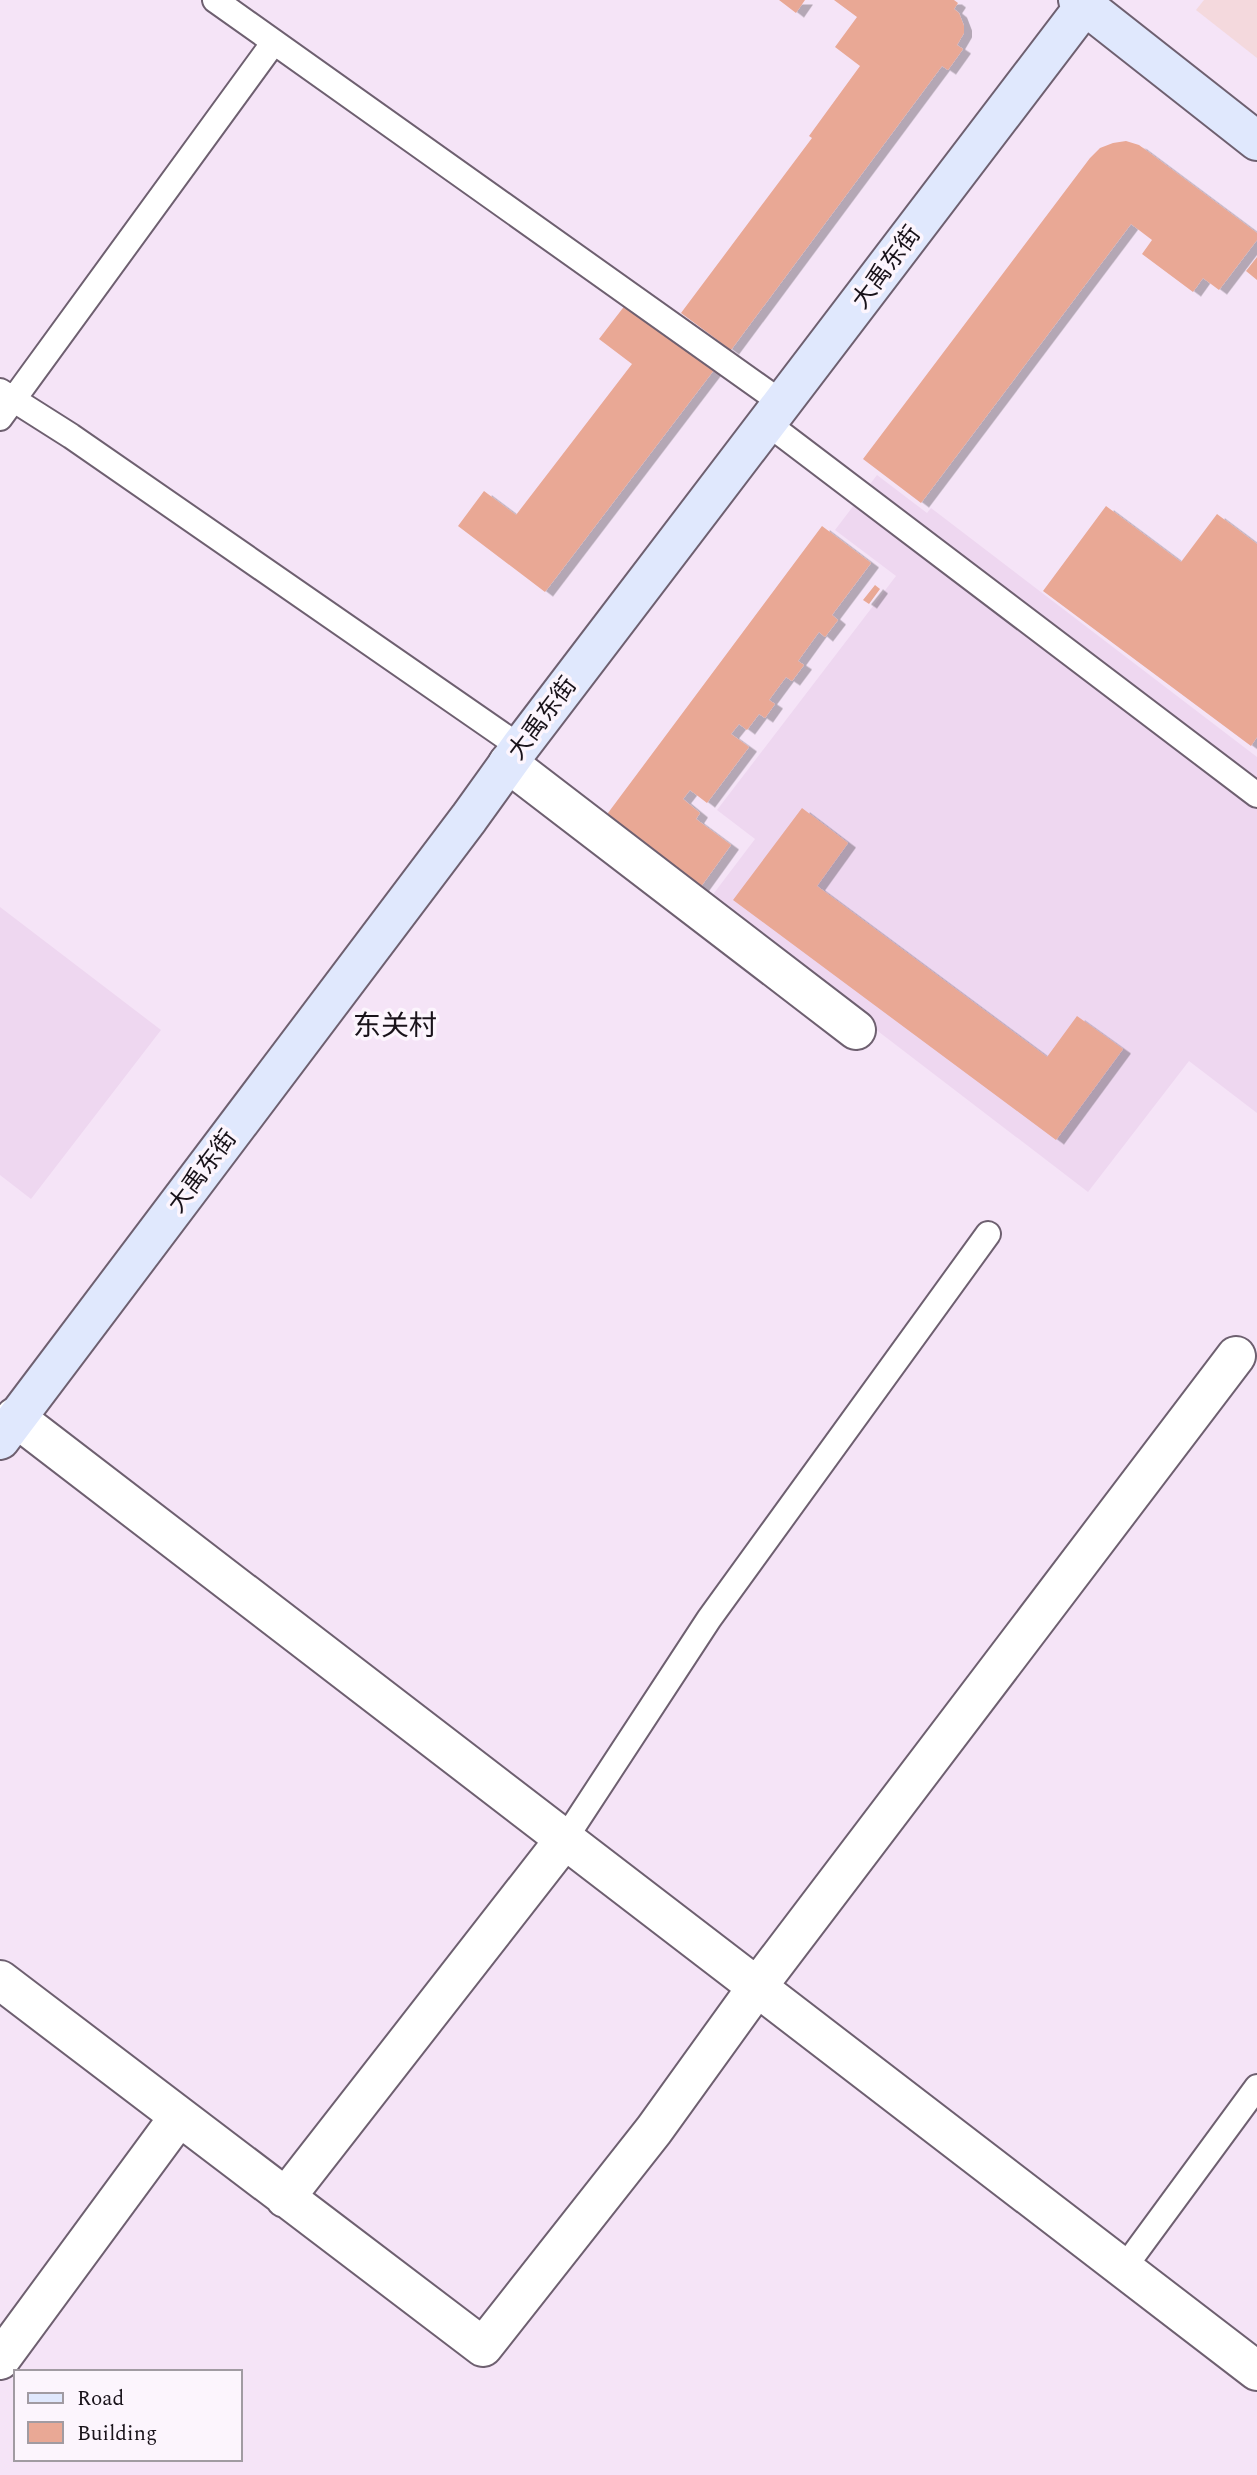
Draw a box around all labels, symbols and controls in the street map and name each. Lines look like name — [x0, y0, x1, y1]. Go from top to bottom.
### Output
street label: 大禹东街 — [844, 218, 930, 317]
street label: 大禹东街 — [500, 669, 586, 768]
district label: 东关村 — [353, 1005, 437, 1048]
street label: 大禹东街 — [160, 1122, 246, 1221]
legend — [14, 2370, 242, 2461]
text: Road — [77, 2383, 124, 2415]
text: Building — [77, 2418, 157, 2450]

